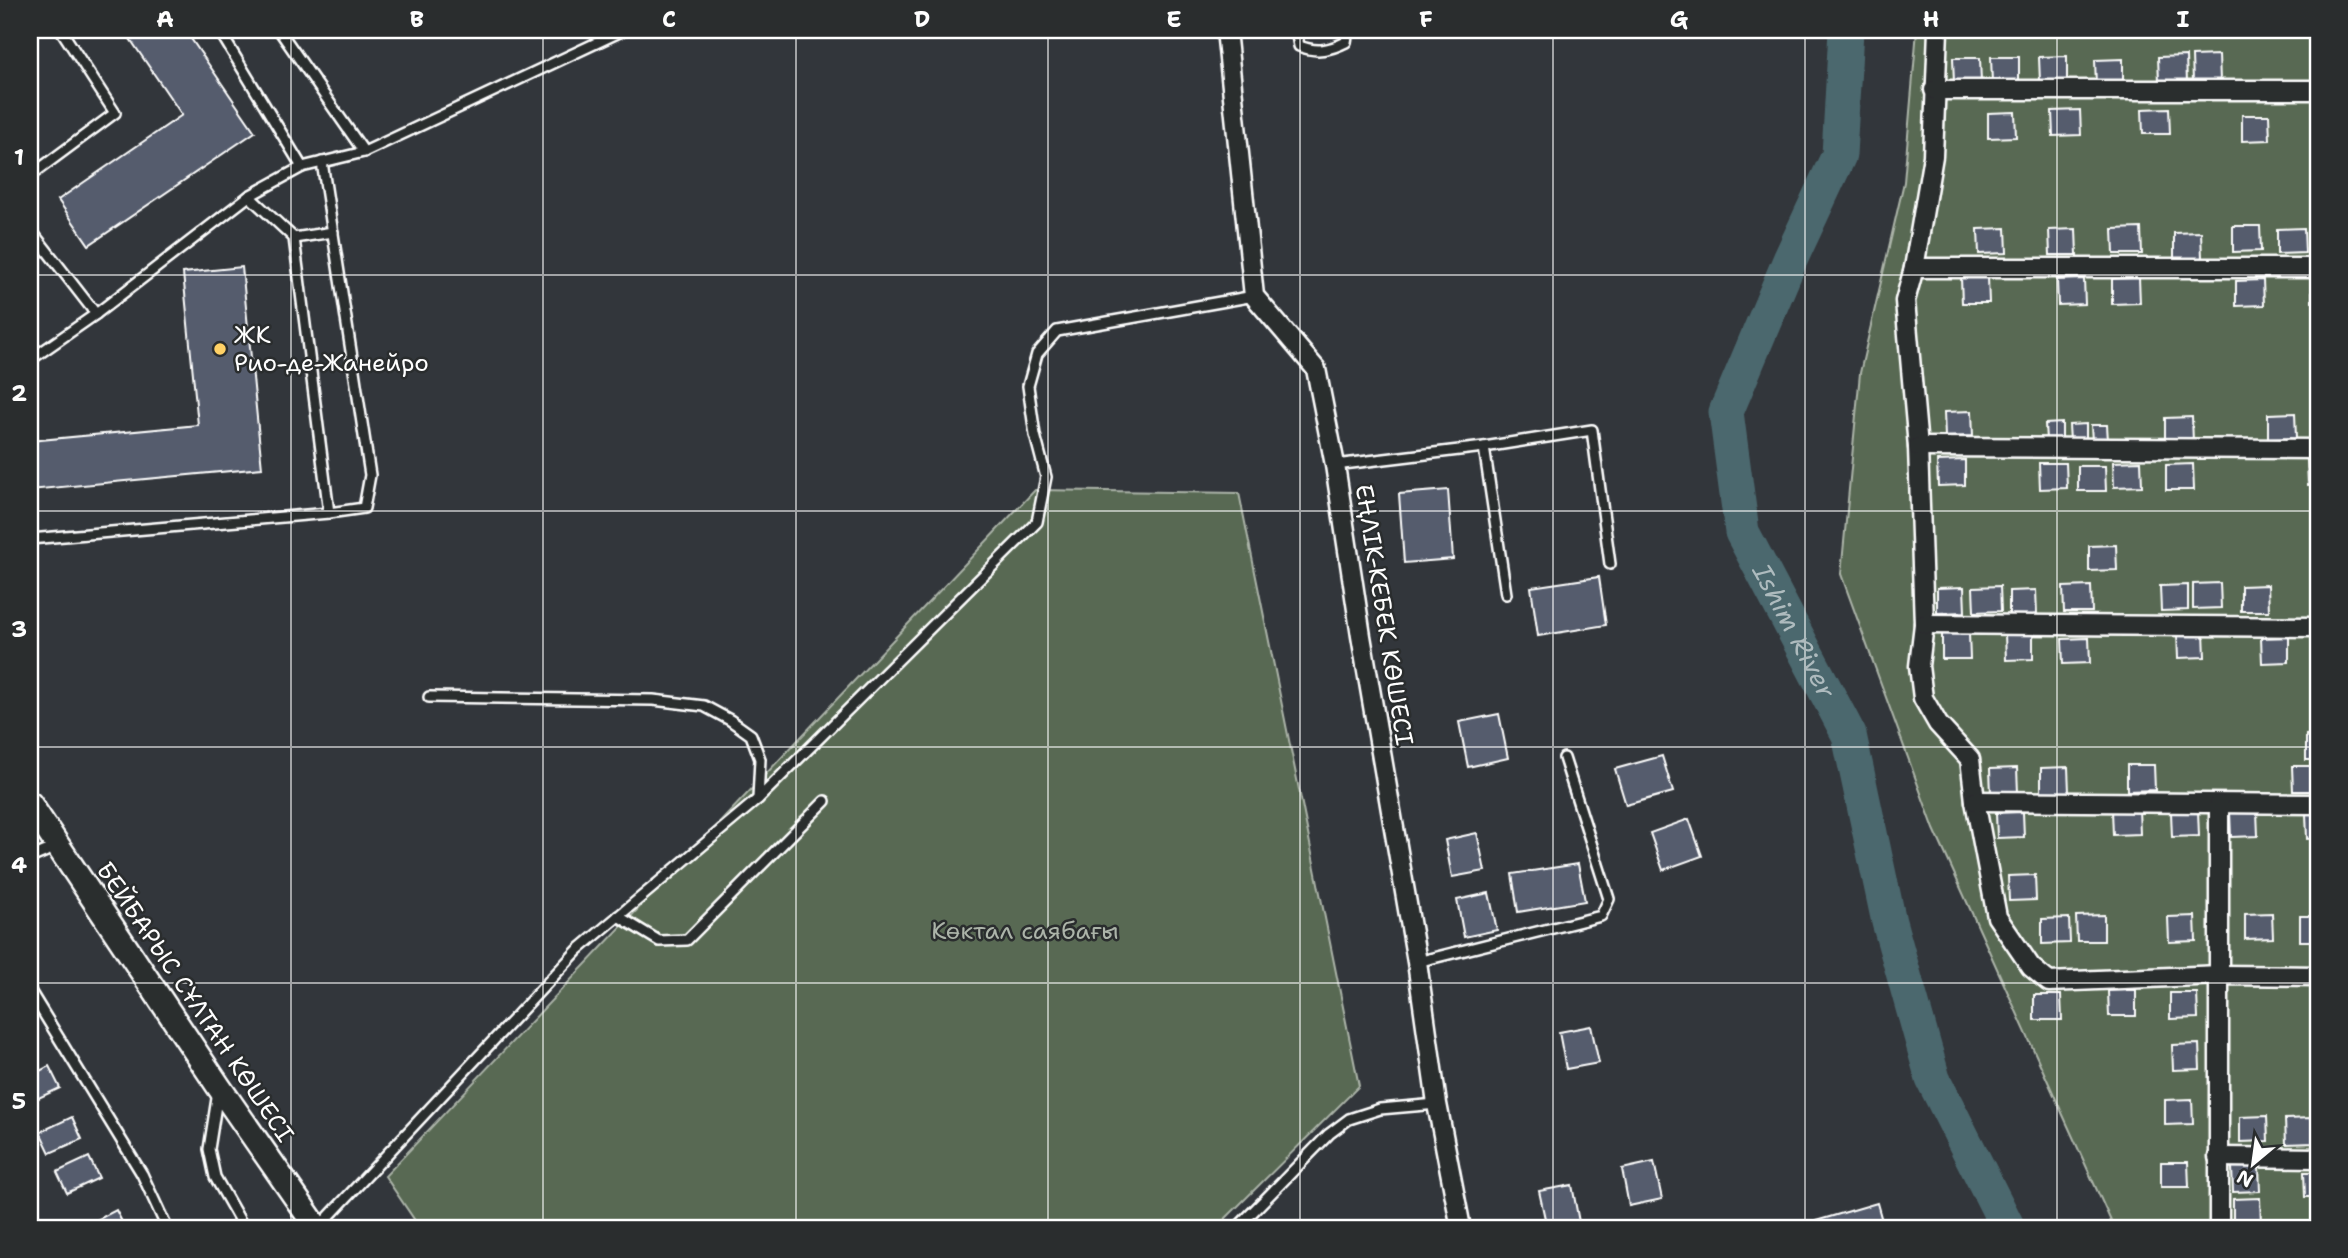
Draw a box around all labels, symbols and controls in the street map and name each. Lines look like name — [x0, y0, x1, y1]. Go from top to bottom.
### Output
text: A — [156, 4, 174, 34]
text: B — [410, 4, 424, 34]
text: C — [662, 4, 676, 34]
text: D — [914, 4, 930, 34]
text: E — [1166, 4, 1182, 34]
text: F — [1419, 4, 1433, 34]
text: G — [1670, 4, 1689, 34]
text: H — [1923, 4, 1939, 34]
text: I — [2177, 4, 2190, 34]
text: 1 — [14, 142, 24, 172]
place label: ЖК Рио-де-Жанейро — [234, 319, 429, 379]
marker: ЖК Рио-де-Жанейро — [212, 341, 228, 357]
text: 2 — [11, 378, 27, 408]
street label: ЕҢЛІК-КЕБЕК КӨШЕСІ — [1348, 482, 1420, 748]
water label: Ishim River — [1744, 557, 1845, 705]
text: 3 — [11, 614, 27, 644]
text: 4 — [11, 850, 27, 880]
street label: БЕЙБАРЫС СҰЛТАН КӨШЕСІ — [89, 856, 301, 1148]
park label: Көктал саябағы — [931, 915, 1119, 947]
text: 5 — [12, 1086, 26, 1116]
north arrow — [2218, 1128, 2288, 1198]
text: N — [2232, 1164, 2258, 1193]

